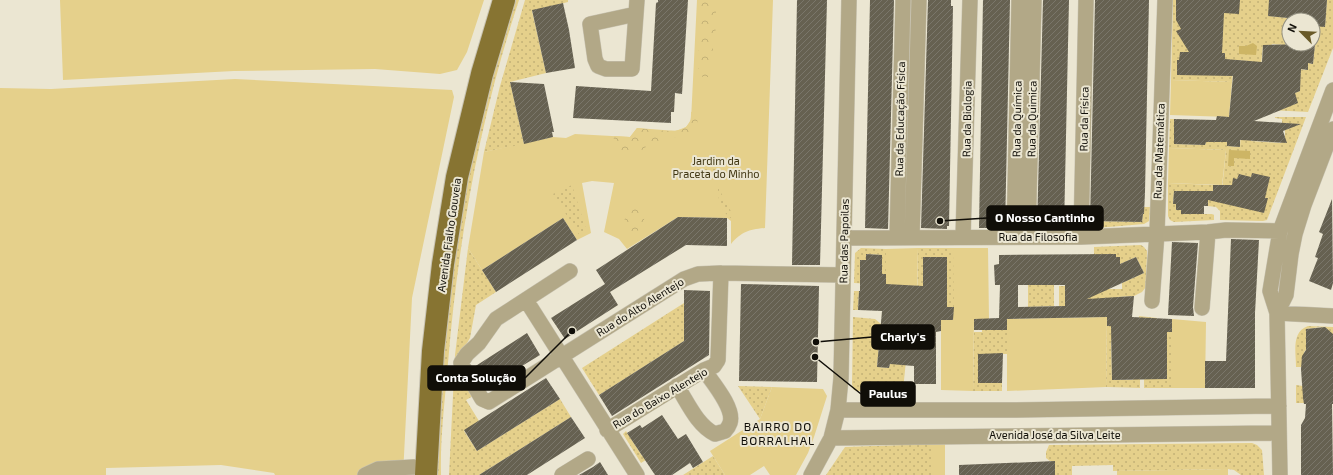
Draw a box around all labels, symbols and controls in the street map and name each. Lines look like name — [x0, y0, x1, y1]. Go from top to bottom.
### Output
north arrow — [1281, 12, 1321, 52]
text: N — [1284, 21, 1299, 34]
street label: Rua da Educação Física — [892, 61, 908, 177]
street label: Rua da Biologia — [959, 81, 974, 157]
street label: Rua da Química — [1009, 81, 1025, 157]
street label: Rua da Quimica — [1024, 81, 1040, 157]
street label: Rua da Física — [1076, 86, 1091, 151]
street label: Rua da Matemática — [1150, 103, 1167, 199]
park label: Jardim da Praceta do Minho — [672, 154, 760, 180]
street label: Avenida Fialho Gouveia — [434, 177, 463, 293]
street label: Rua das Papoilas — [836, 198, 851, 283]
callout: O Nosso Cantinho — [987, 206, 1103, 230]
text: O Nosso Cantinho — [995, 210, 1095, 224]
street label: Rua da Filosofia — [998, 230, 1078, 243]
street label: Rua do Alto Alentejo — [594, 274, 686, 340]
callout: Charly's — [872, 325, 934, 349]
text: Charly's — [880, 329, 926, 344]
street label: Rua do Baixo Alentejo — [610, 364, 710, 432]
callout: Conta Solução — [428, 366, 525, 390]
text: Conta Solução — [436, 370, 516, 385]
callout: Paulus — [861, 382, 915, 406]
text: Paulus — [869, 386, 907, 400]
district label: BAIRRO DO BORRALHAL — [741, 419, 815, 447]
street label: Avenida José da Silva Leite — [989, 428, 1121, 441]

